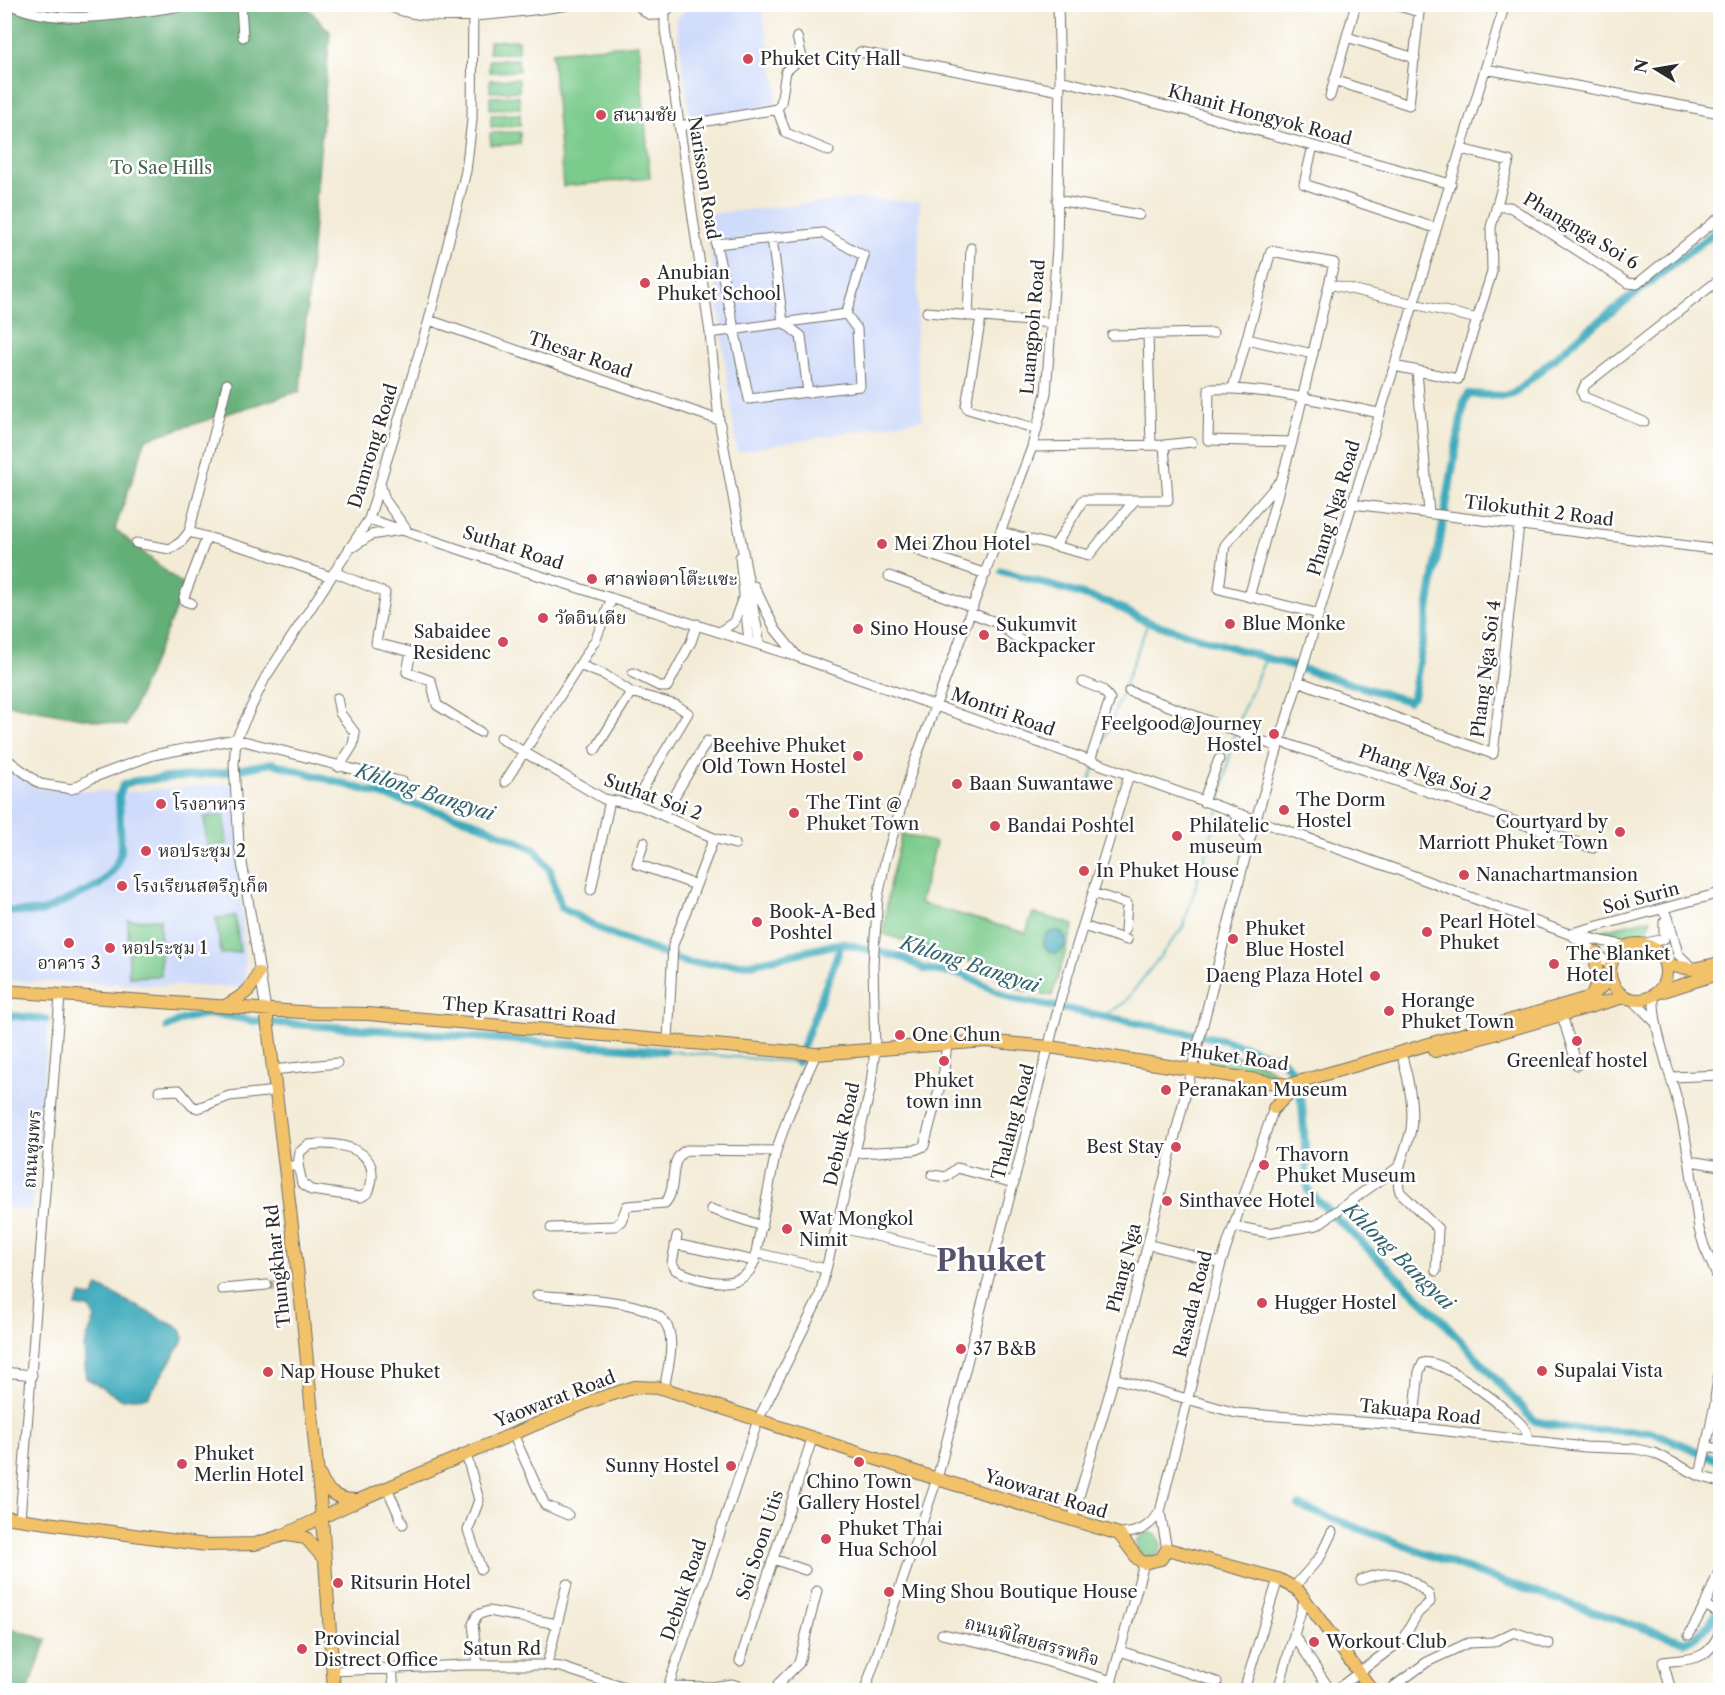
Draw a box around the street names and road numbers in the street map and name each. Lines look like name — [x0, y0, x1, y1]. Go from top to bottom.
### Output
street label: Khanit Hongyok Road — [1166, 80, 1354, 150]
street label: Narisson Road — [683, 115, 725, 241]
street label: Phangnga Soi 6 — [1519, 188, 1643, 274]
street label: Luangpoh Road — [1016, 258, 1050, 396]
street label: Thesar Road — [525, 327, 635, 383]
street label: Damrong Road — [344, 381, 402, 511]
street label: Phang Nga Road — [1303, 437, 1365, 578]
street label: Tilokuthit 2 Road — [1463, 491, 1615, 531]
street label: Suthat Road — [460, 521, 566, 575]
street label: Phang Nga Soi 4 — [1467, 599, 1505, 739]
street label: Montri Road — [948, 683, 1058, 741]
street label: Phang Nga Soi 2 — [1356, 740, 1494, 806]
street label: Suthat Soi 2 — [601, 769, 705, 825]
street label: Soi Surin — [1600, 877, 1682, 919]
street label: Thep Krasattri Road — [441, 992, 617, 1030]
street label: Phuket Road — [1178, 1038, 1290, 1076]
street label: Thalang Road — [987, 1062, 1039, 1182]
street label: Debuk Road — [819, 1080, 865, 1188]
street label: ถนนชุมพร — [18, 1109, 47, 1189]
street label: Thungkhar Rd — [261, 1203, 295, 1329]
street label: Phang Nga — [1102, 1220, 1146, 1315]
street label: Rasada Road — [1169, 1248, 1217, 1360]
street label: Yaowarat Road — [491, 1366, 619, 1432]
street label: Takuapa Road — [1358, 1395, 1482, 1429]
street label: Yaowarat Road — [981, 1465, 1110, 1523]
street label: Soi Soon Utis — [732, 1487, 788, 1603]
street label: Debuk Road — [656, 1536, 712, 1644]
street label: ถนนพิไสยสรรพกิจ — [962, 1610, 1102, 1671]
street label: Satun Rd — [463, 1638, 541, 1660]

